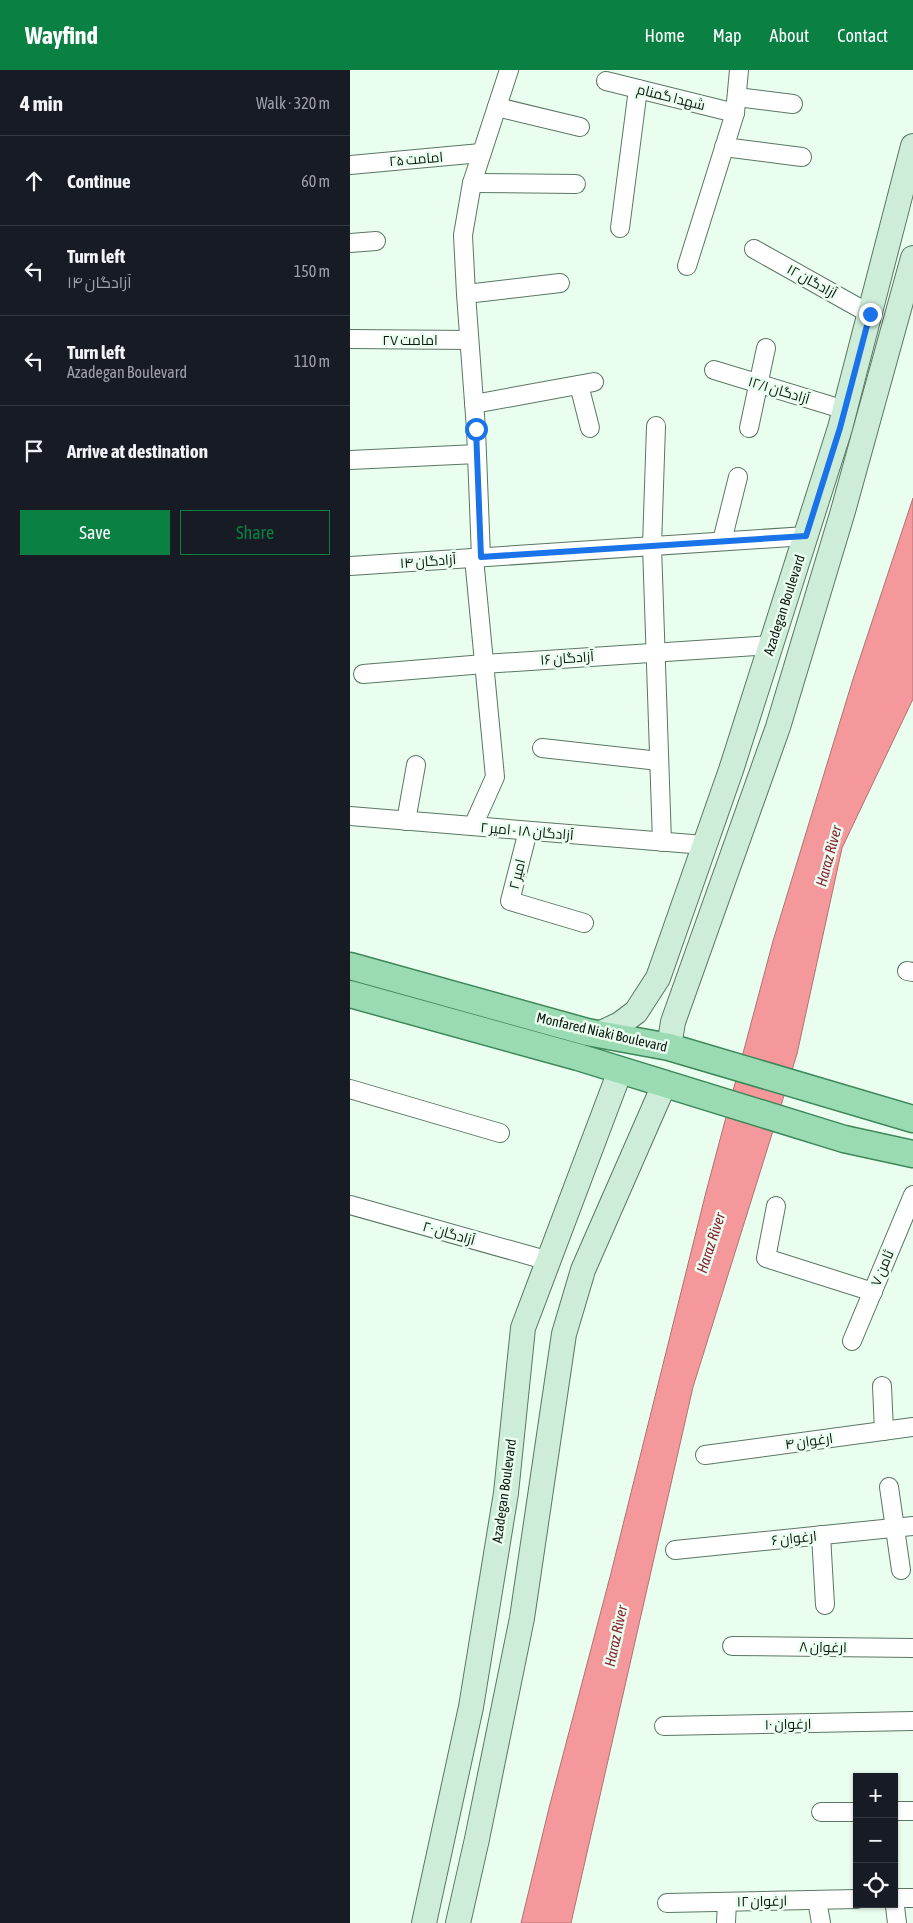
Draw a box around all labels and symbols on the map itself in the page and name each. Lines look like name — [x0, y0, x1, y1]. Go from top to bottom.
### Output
street label: شهدا گمنام — [635, 81, 707, 115]
street label: امامت ۲۵ — [388, 149, 444, 169]
street label: آزادگان ۱۲ — [784, 261, 840, 301]
route end — [859, 303, 882, 326]
street label: امامت ۲۷ — [382, 332, 438, 348]
street label: آزادگان ۱۲/۱ — [746, 373, 812, 407]
route start — [465, 418, 488, 441]
street label: آزادگان ۱۴ — [399, 551, 457, 571]
street label: Azadegan Boulevard — [760, 553, 808, 657]
street label: آزادگان ۱۶ — [540, 648, 595, 668]
street label: آزادگان ۱۸ - امیر ۲ — [480, 819, 575, 843]
water label: Haraz River — [812, 823, 845, 888]
street label: امیر ۲ — [506, 857, 528, 891]
street label: Monfared Niaki Boulevard — [535, 1009, 669, 1055]
water label: Haraz River — [693, 1210, 728, 1275]
street label: آزادگان ۲۰ — [421, 1218, 477, 1248]
street label: ثامن ۷ — [867, 1247, 897, 1288]
street label: ارغوان ۴ — [784, 1430, 834, 1452]
street label: Azadegan Boulevard — [489, 1438, 519, 1544]
street label: ارغوان ۶ — [771, 1528, 817, 1548]
water label: Haraz River — [601, 1603, 630, 1668]
street label: ارغوان ۸ — [799, 1639, 847, 1655]
street label: ارغوان ۱۰ — [765, 1716, 811, 1732]
street label: ارغوان ۱۲ — [737, 1893, 787, 1909]

